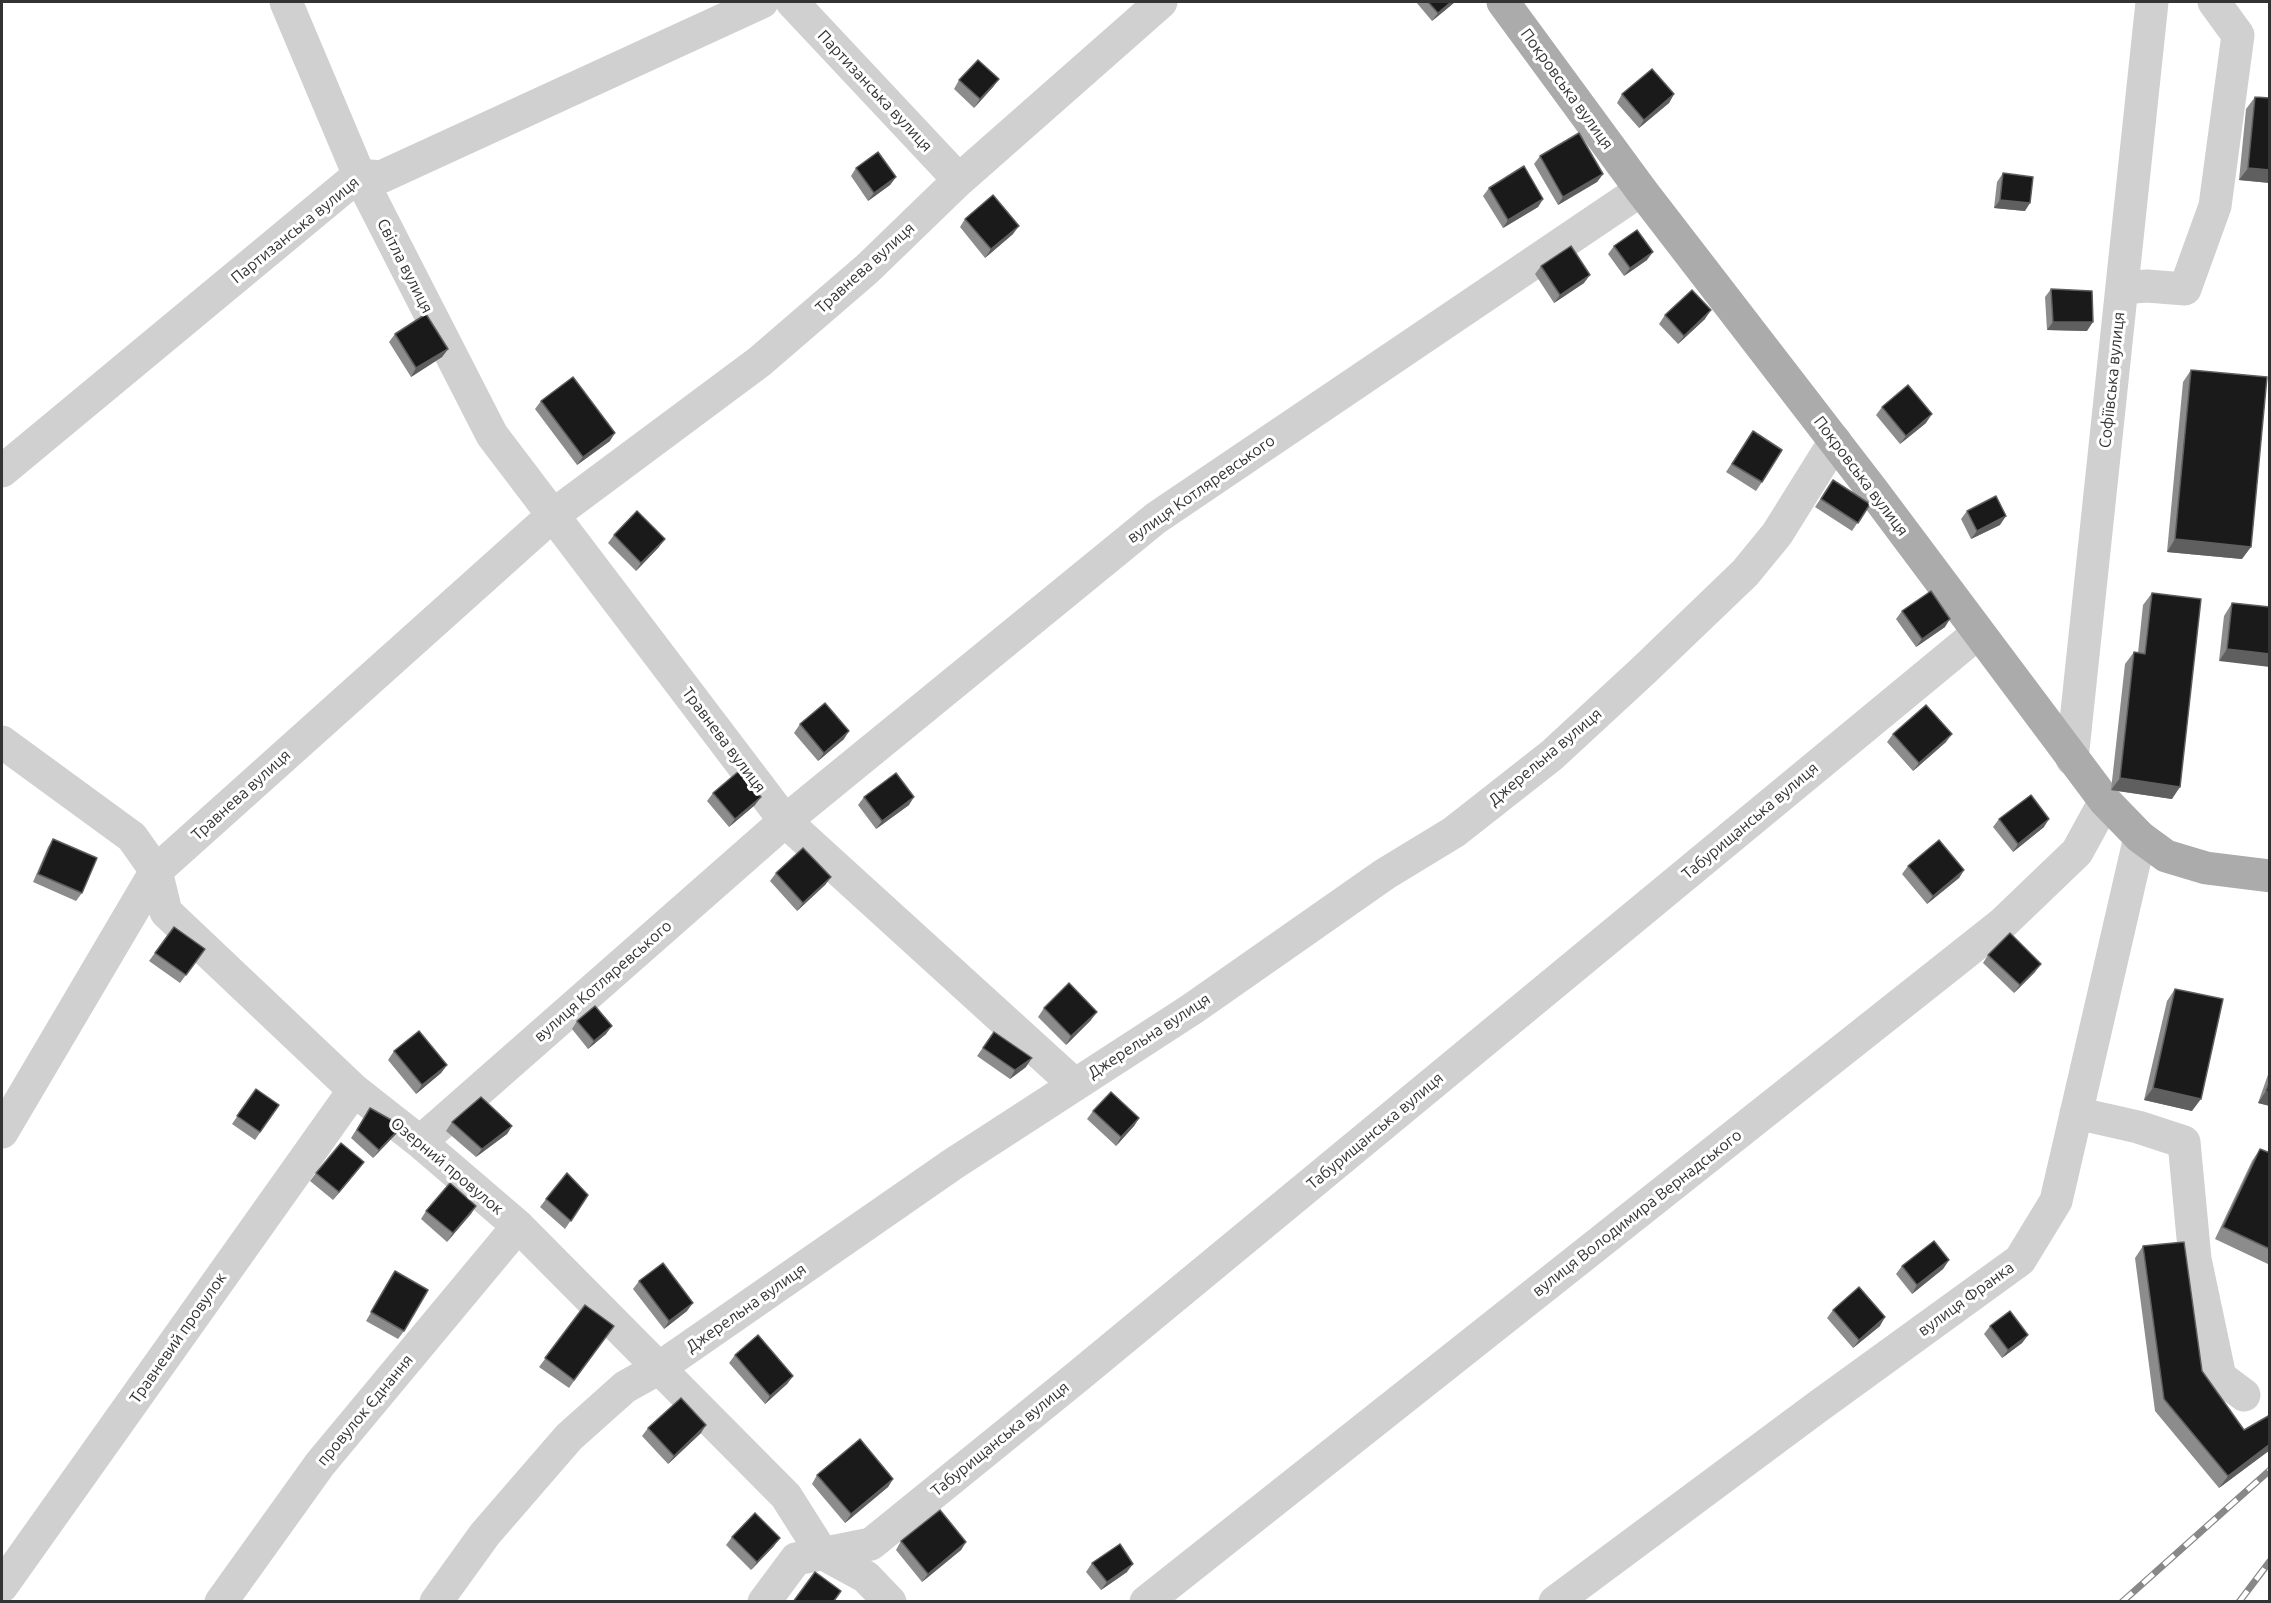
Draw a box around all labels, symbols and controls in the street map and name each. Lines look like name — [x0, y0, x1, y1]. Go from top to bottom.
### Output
street label: Покровська вулиця — [1517, 25, 1617, 153]
street label: Партизанська вулиця — [814, 26, 936, 156]
street label: Партизанська вулиця — [227, 172, 363, 288]
street label: Світла вулиця — [373, 216, 437, 316]
street label: Травнева вулиця — [811, 218, 919, 318]
street label: Софіївська вулиця — [2095, 311, 2129, 449]
street label: Покровська вулиця — [1810, 412, 1912, 540]
street label: вулиця Котляревського — [1123, 431, 1279, 547]
street label: Травнева вулиця — [678, 684, 770, 796]
street label: Джерельна вулиця — [1484, 704, 1606, 810]
street label: Травнева вулиця — [187, 745, 295, 845]
street label: Табурищанська вулиця — [1678, 758, 1822, 884]
street label: вулиця Котляревського — [530, 916, 676, 1046]
street label: Джерельна вулиця — [1084, 989, 1214, 1083]
street label: Табурищанська вулиця — [1303, 1068, 1447, 1194]
street label: Озерний провулок — [387, 1113, 507, 1219]
street label: вулиця Володимира Вернадського — [1529, 1125, 1745, 1301]
street label: вулиця Франка — [1914, 1258, 2018, 1340]
street label: Джерельна вулиця — [682, 1259, 810, 1357]
street label: Травневий провулок — [125, 1269, 231, 1407]
street label: провулок Єднання — [313, 1351, 417, 1469]
street label: Табурищанська вулиця — [927, 1377, 1073, 1501]

